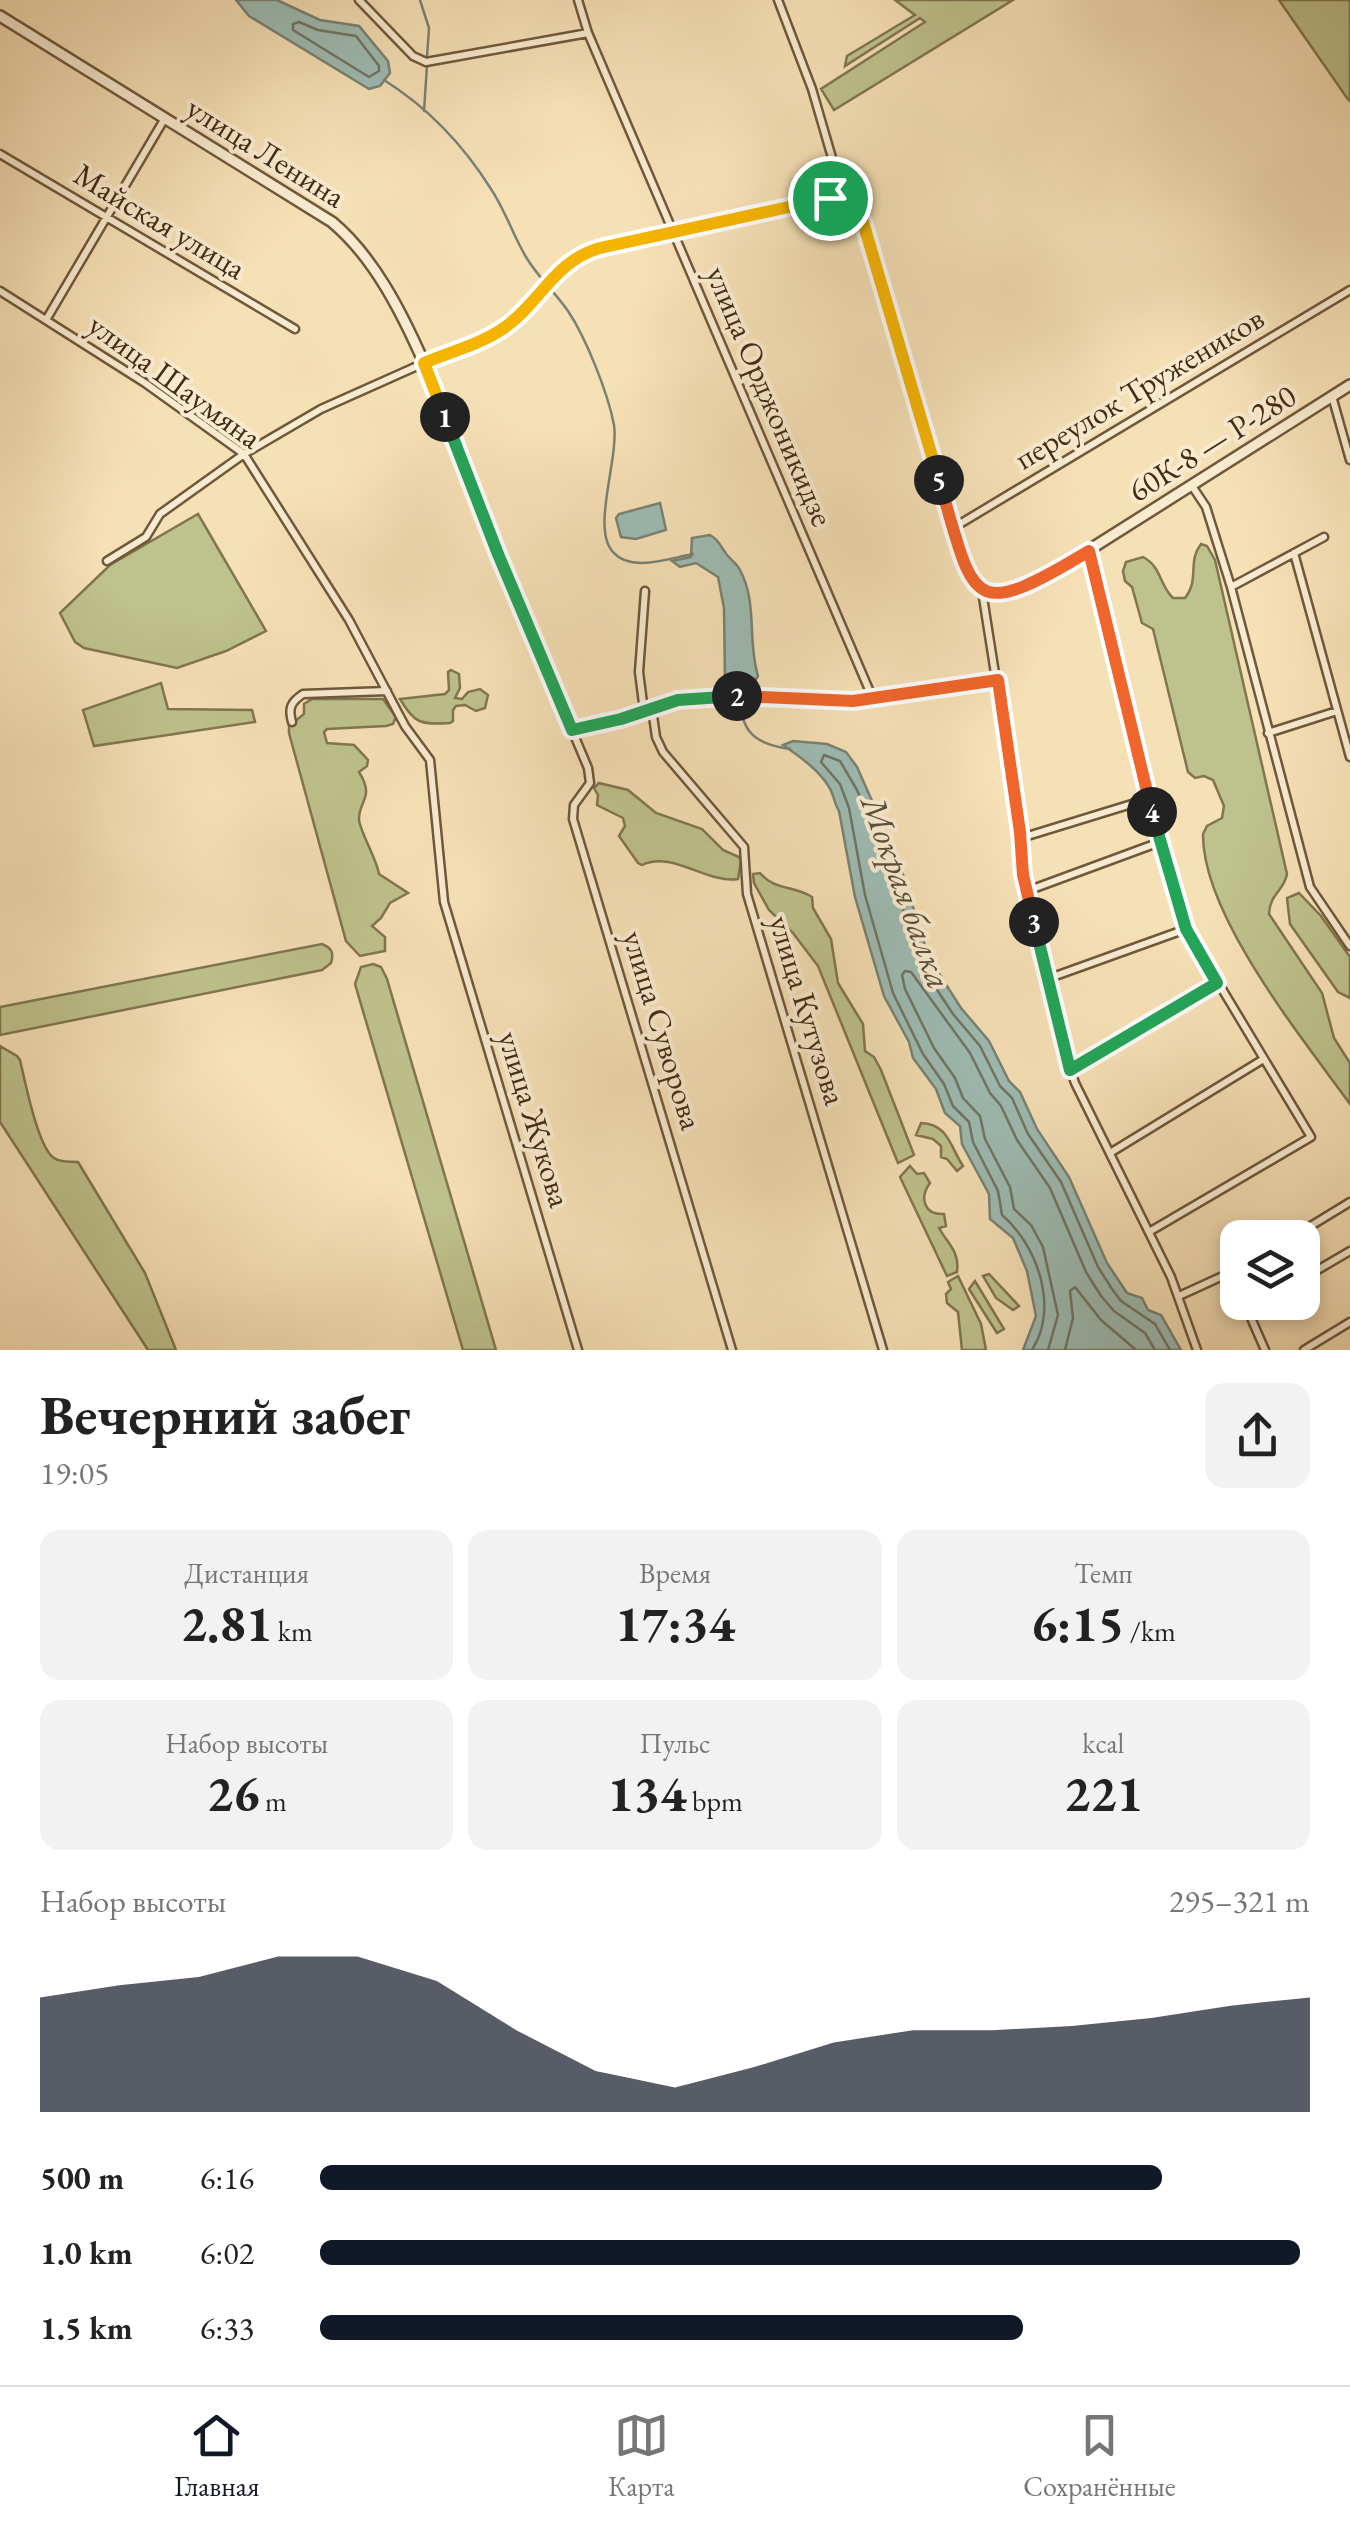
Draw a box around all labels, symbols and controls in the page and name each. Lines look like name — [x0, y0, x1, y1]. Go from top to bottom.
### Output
street label: улица Ленина — [179, 87, 353, 217]
street label: Майская улица — [66, 153, 254, 289]
pin — [788, 156, 873, 241]
icon: arrive — [803, 171, 858, 226]
street label: улица Орджоникидзе — [696, 260, 844, 532]
street label: переулок Тружеников — [1007, 297, 1271, 479]
street label: улица Шаумяна — [80, 304, 270, 458]
street label: 60К-8 — Р-280 — [1120, 375, 1304, 511]
pin: 1 — [420, 392, 470, 442]
text: 1 — [438, 399, 452, 435]
pin: 5 — [914, 455, 964, 505]
text: 5 — [932, 462, 946, 498]
pin: 2 — [712, 671, 762, 721]
text: 2 — [730, 678, 744, 714]
water label: Мокрая балка — [850, 787, 963, 995]
pin: 4 — [1127, 787, 1177, 837]
text: 4 — [1145, 794, 1159, 830]
pin: 3 — [1009, 897, 1059, 947]
text: 3 — [1027, 904, 1041, 940]
street label: улица Кутузова — [759, 910, 857, 1110]
street label: улица Суворова — [613, 925, 713, 1135]
street label: улица Жукова — [488, 1026, 582, 1212]
map controls — [1220, 1220, 1320, 1320]
button: layers — [1220, 1220, 1320, 1320]
text: Вечерний забег — [40, 1379, 410, 1450]
button: share — [1205, 1383, 1310, 1488]
text: 19:05 — [40, 1452, 109, 1494]
text: Дистанция — [184, 1555, 309, 1591]
text: Время — [639, 1555, 711, 1591]
text: Темп — [1074, 1555, 1132, 1591]
text: 2.81 — [181, 1591, 272, 1656]
text: 17:34 — [615, 1591, 735, 1656]
text: 6:15 — [1031, 1591, 1124, 1656]
text: km — [272, 1613, 313, 1649]
text: /km — [1124, 1613, 1176, 1649]
text: Набор высоты — [165, 1725, 328, 1761]
text: Пульс — [640, 1725, 710, 1761]
text: kcal — [1082, 1725, 1124, 1761]
text: 26 — [207, 1761, 259, 1826]
text: 134 — [607, 1761, 687, 1826]
text: 221 — [1064, 1761, 1143, 1826]
text: m — [259, 1783, 287, 1819]
text: bpm — [687, 1783, 743, 1819]
text: Набор высоты — [40, 1880, 226, 1922]
text: 295–321 m — [1169, 1880, 1310, 1922]
text: 500 m — [40, 2157, 124, 2199]
text: 6:16 — [200, 2157, 254, 2199]
text: 1.0 km — [40, 2232, 133, 2274]
text: 6:02 — [200, 2232, 254, 2274]
text: 1.5 km — [40, 2307, 133, 2349]
text: 6:33 — [200, 2307, 254, 2349]
tab: Главная — [174, 2408, 260, 2504]
tab: Карта — [608, 2408, 675, 2504]
tab: Сохранённые — [1023, 2408, 1176, 2504]

